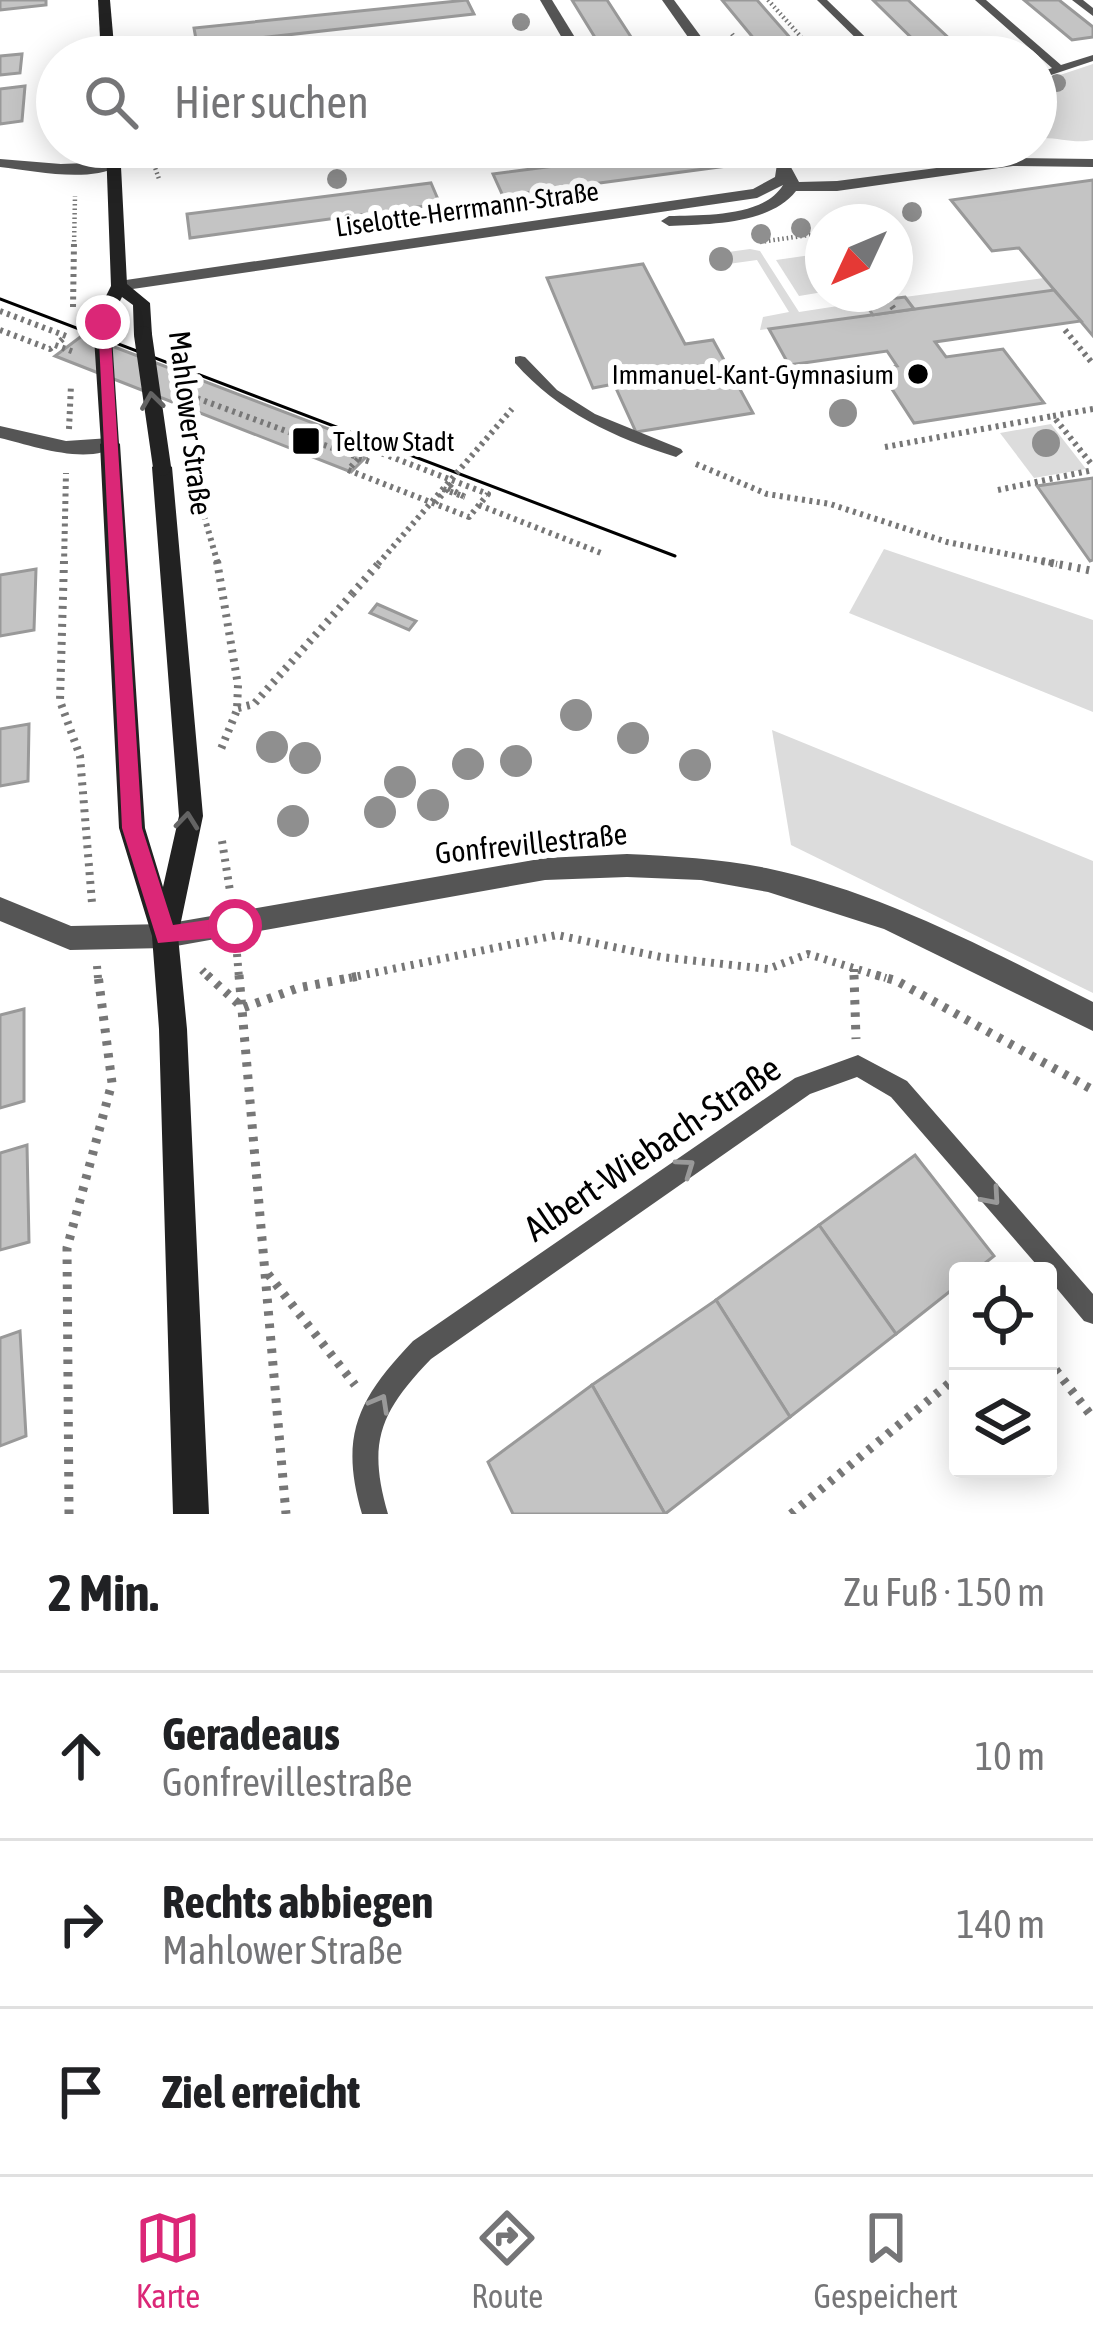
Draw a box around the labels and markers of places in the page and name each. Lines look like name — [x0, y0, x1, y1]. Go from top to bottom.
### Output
place label: Immanuel-Kant-Gymnasium — [612, 359, 894, 390]
marker: Immanuel-Kant-Gymnasium — [905, 361, 931, 387]
marker: Teltow Stadt — [290, 425, 322, 457]
place label: Teltow Stadt — [333, 426, 455, 457]

